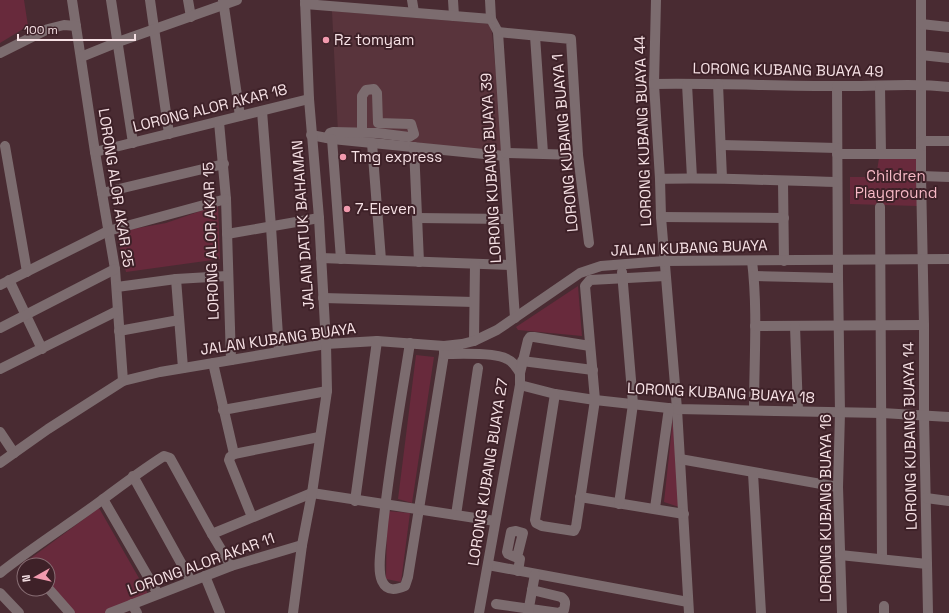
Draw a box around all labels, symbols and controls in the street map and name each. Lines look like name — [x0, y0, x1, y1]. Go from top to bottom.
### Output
scale bar — [18, 16, 135, 42]
text: 100 m — [24, 22, 58, 38]
place label: Rz tomyam — [334, 30, 415, 49]
marker: Rz tomyam — [321, 35, 331, 45]
street label: LORONG KUBANG BUAYA 44 — [630, 35, 655, 227]
street label: LORONG KUBANG BUAYA 1 — [547, 53, 582, 233]
street label: LORONG KUBANG BUAYA 49 — [692, 58, 884, 81]
street label: LORONG KUBANG BUAYA 39 — [476, 72, 505, 264]
street label: LORONG ALOR AKAR 18 — [131, 79, 289, 136]
street label: LORONG ALOR AKAR 25 — [95, 107, 138, 269]
street label: JALAN DATUK BAHAMAN — [287, 139, 318, 311]
place label: Tmg express — [351, 147, 442, 166]
marker: Tmg express — [338, 152, 348, 162]
street label: LORONG ALOR AKAR 15 — [198, 162, 223, 320]
park label: Children Playground — [855, 166, 937, 202]
place label: 7-Eleven — [355, 199, 416, 218]
marker: 7-Eleven — [342, 204, 352, 214]
street label: JALAN KUBANG BUAYA — [610, 235, 768, 260]
street label: JALAN KUBANG BUAYA — [199, 318, 358, 359]
street label: LORONG KUBANG BUAYA 14 — [898, 342, 921, 530]
street label: LORONG KUBANG BUAYA 27 — [463, 377, 512, 567]
street label: LORONG KUBANG BUAYA 18 — [627, 378, 815, 407]
street label: LORONG KUBANG BUAYA 16 — [816, 414, 835, 602]
street label: LORONG ALOR AKAR 11 — [125, 528, 277, 599]
north arrow — [16, 557, 56, 597]
text: N — [19, 574, 34, 583]

